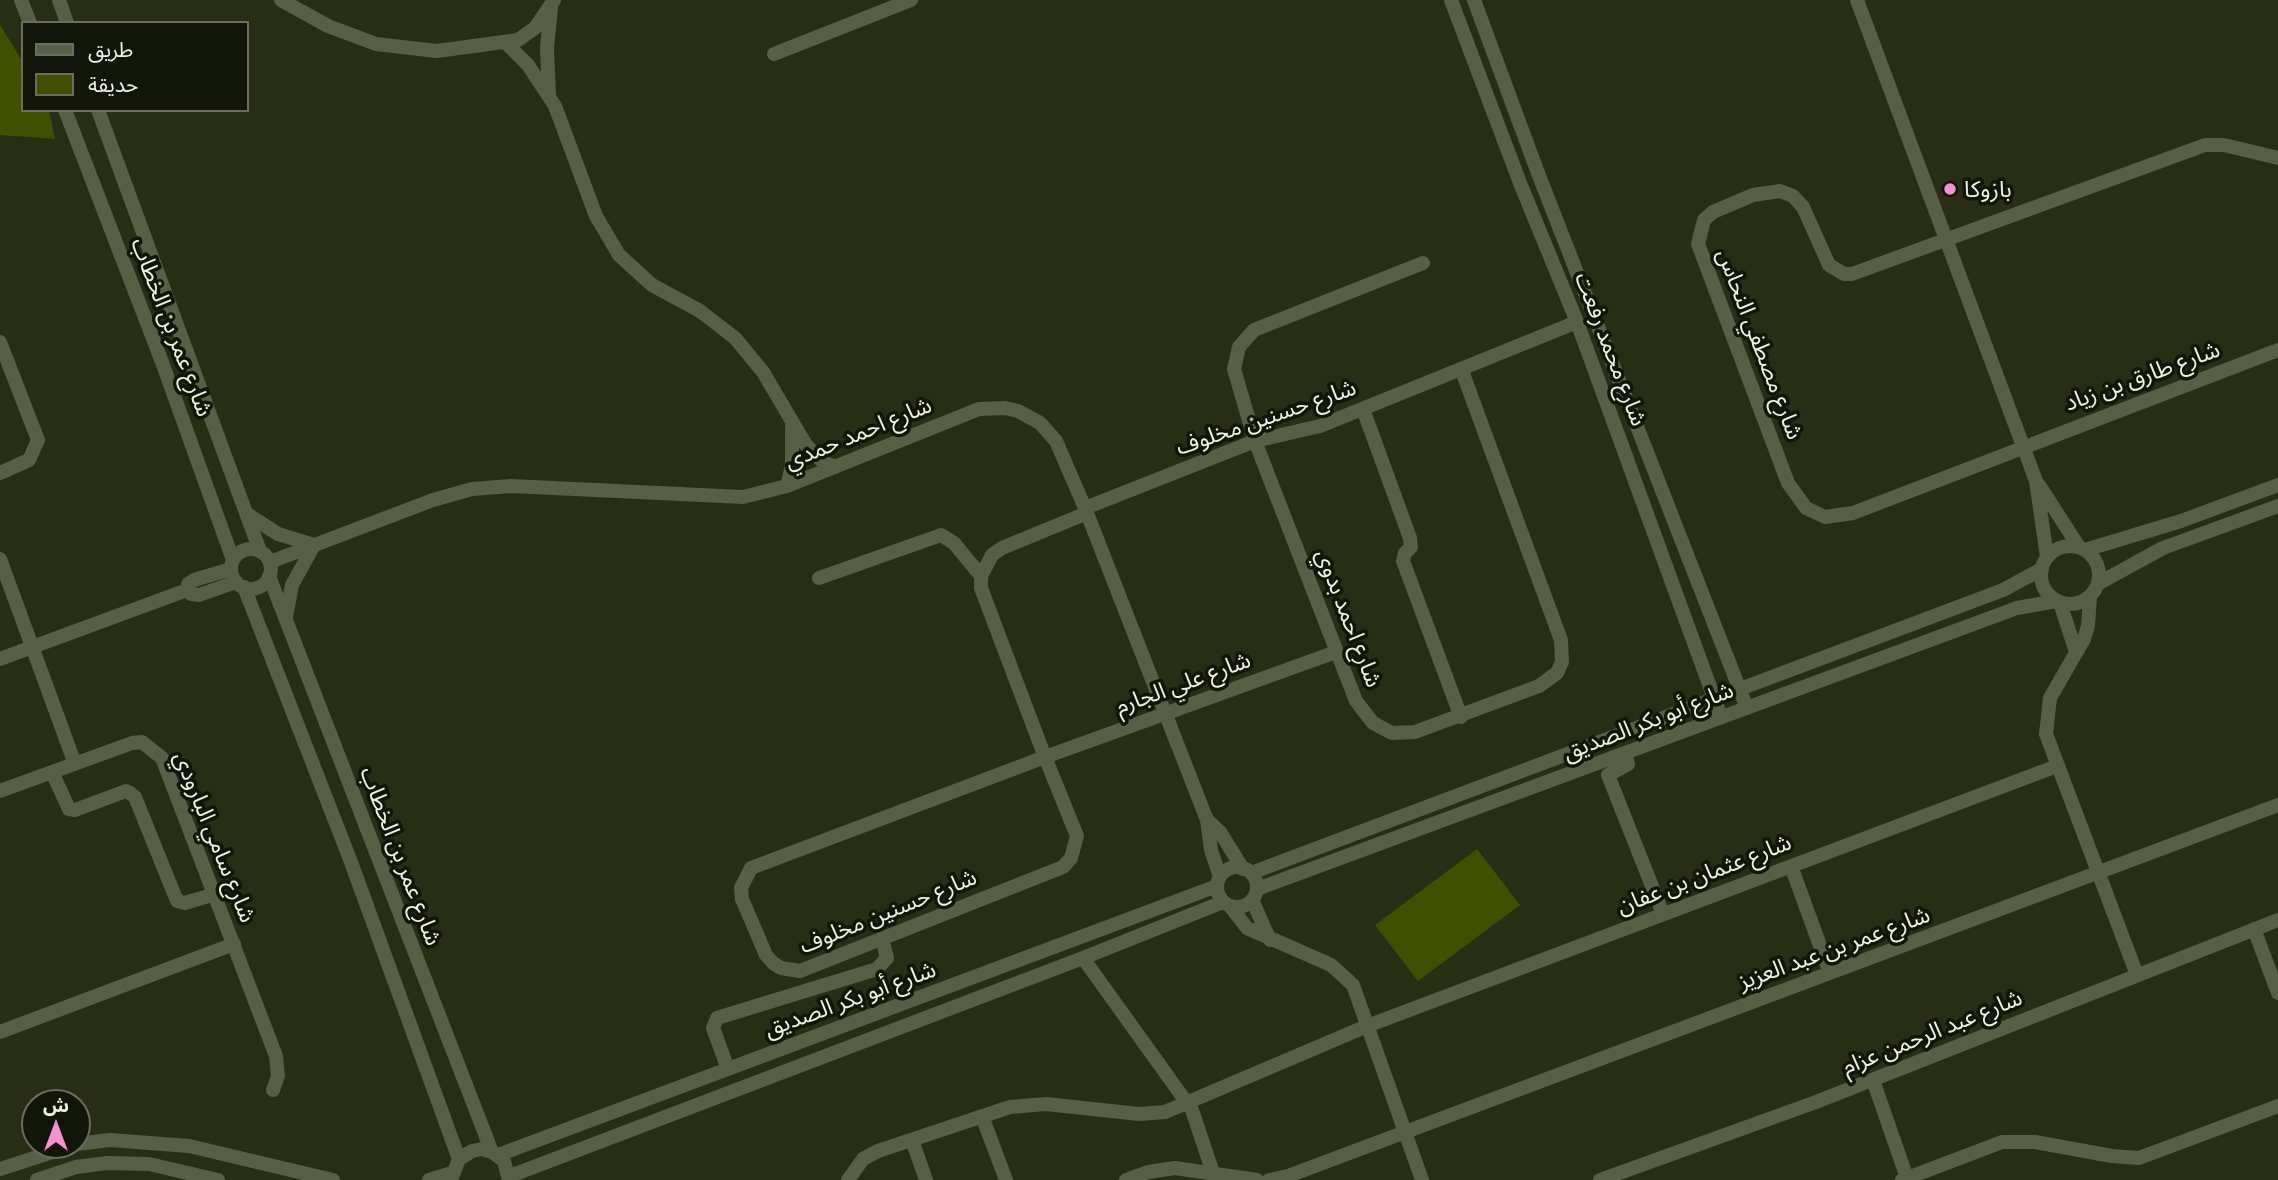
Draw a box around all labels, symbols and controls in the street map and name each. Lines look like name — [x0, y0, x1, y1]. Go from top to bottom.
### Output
legend — [21, 21, 248, 112]
text: طريق — [88, 36, 133, 61]
text: حديقة — [88, 71, 138, 96]
place label: بازوكا — [1964, 175, 2012, 203]
marker: بازوكا — [1942, 181, 1958, 197]
street label: شارع عمر بن الخطاب — [125, 234, 219, 420]
street label: شارع مصطفي النحاس — [1711, 245, 1809, 443]
street label: شارع محمد رفعت — [1569, 268, 1653, 430]
street label: شارع طارق بن زياد — [2061, 335, 2223, 417]
street label: شارع حسنين مخلوف — [1172, 373, 1360, 461]
street label: شارع احمد حمدي — [780, 391, 936, 475]
street label: شارع احمد بدوي — [1310, 545, 1388, 691]
street label: شارع علي الجارم — [1112, 646, 1254, 720]
street label: شارع أبو بكر الصديق — [1559, 676, 1737, 766]
street label: شارع سامي البارودي — [168, 747, 262, 927]
street label: شارع عمر بن الخطاب — [354, 763, 448, 949]
street label: شارع عثمان بن عفان — [1613, 828, 1795, 920]
street label: شارع حسنين مخلوف — [795, 863, 981, 959]
street label: شارع عمر بن عبد العزيز — [1734, 901, 1934, 995]
street label: شارع أبو بكر الصديق — [760, 955, 940, 1043]
street label: شارع عبد الرحمن عزام — [1838, 983, 2026, 1081]
north arrow — [21, 1089, 91, 1159]
text: ش — [43, 1093, 69, 1116]

